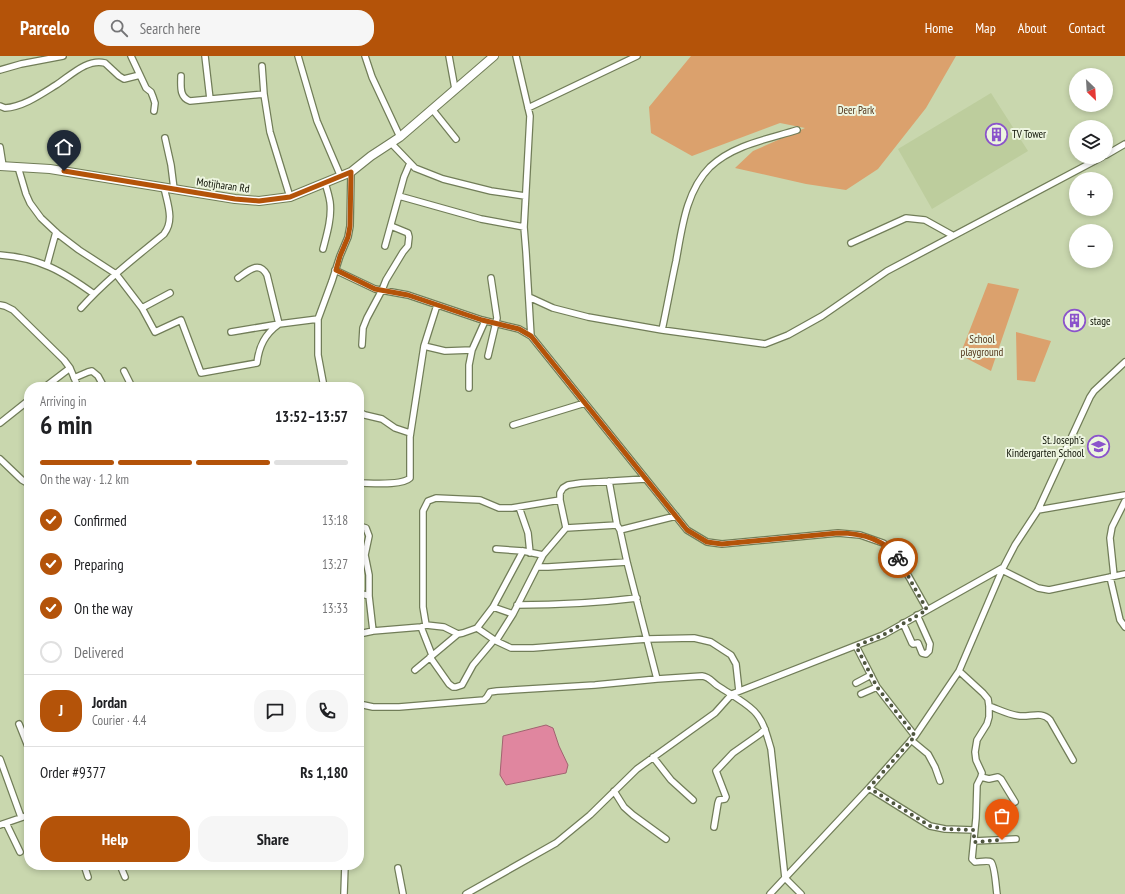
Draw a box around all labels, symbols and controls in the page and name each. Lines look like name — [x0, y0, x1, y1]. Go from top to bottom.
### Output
search box — [94, 10, 374, 46]
text: Parcelo — [20, 16, 70, 40]
icon: search — [108, 17, 130, 39]
text: Search here — [140, 19, 201, 38]
text: Home — [925, 19, 953, 37]
text: Map — [975, 19, 996, 37]
text: About — [1018, 19, 1047, 37]
text: Contact — [1069, 19, 1105, 37]
north arrow — [1069, 68, 1113, 112]
map controls — [1069, 68, 1113, 268]
park label: Deer Park — [838, 103, 875, 117]
button: layers — [1069, 120, 1113, 164]
building icon: TV Tower — [983, 121, 1009, 147]
place label: TV Tower — [1012, 127, 1046, 141]
pin — [47, 130, 81, 171]
icon: home — [53, 136, 75, 158]
button: + — [1069, 172, 1113, 216]
street label: Motijharan Rd — [196, 174, 251, 196]
button: − — [1069, 224, 1113, 268]
building icon: stage — [1061, 308, 1087, 334]
place label: stage — [1090, 314, 1111, 328]
park label: School playground — [961, 332, 1004, 359]
text: Arriving in — [40, 393, 87, 410]
text: 13:52–13:57 — [275, 407, 348, 426]
text: 6 min — [40, 408, 93, 441]
place label: St. Joseph's Kindergarten School — [1006, 433, 1084, 460]
school or university icon: St. Joseph's Kindergarten School — [1086, 433, 1112, 459]
text: On the way · 1.2 km — [40, 471, 129, 488]
icon: check — [40, 509, 62, 531]
text: Confirmed — [74, 511, 127, 530]
text: 13:18 — [322, 512, 348, 529]
courier — [878, 538, 918, 578]
icon: bike — [887, 547, 909, 569]
icon: check — [40, 553, 62, 575]
text: Preparing — [74, 555, 124, 574]
text: 13:27 — [322, 556, 348, 573]
icon: check — [40, 597, 62, 619]
text: On the way — [74, 599, 133, 618]
text: 13:33 — [322, 600, 348, 617]
text: Delivered — [74, 643, 124, 662]
button: chat — [254, 690, 296, 732]
button: phone — [306, 690, 348, 732]
text: Jordan — [92, 693, 127, 712]
text: J — [59, 701, 63, 720]
text: Courier · 4.4 — [92, 712, 146, 729]
text: Order #9377 — [40, 763, 106, 782]
text: Rs 1,180 — [300, 763, 348, 782]
pin — [985, 799, 1019, 840]
icon: bag — [991, 805, 1013, 827]
button: Help — [40, 816, 190, 862]
button: Share — [198, 816, 348, 862]

